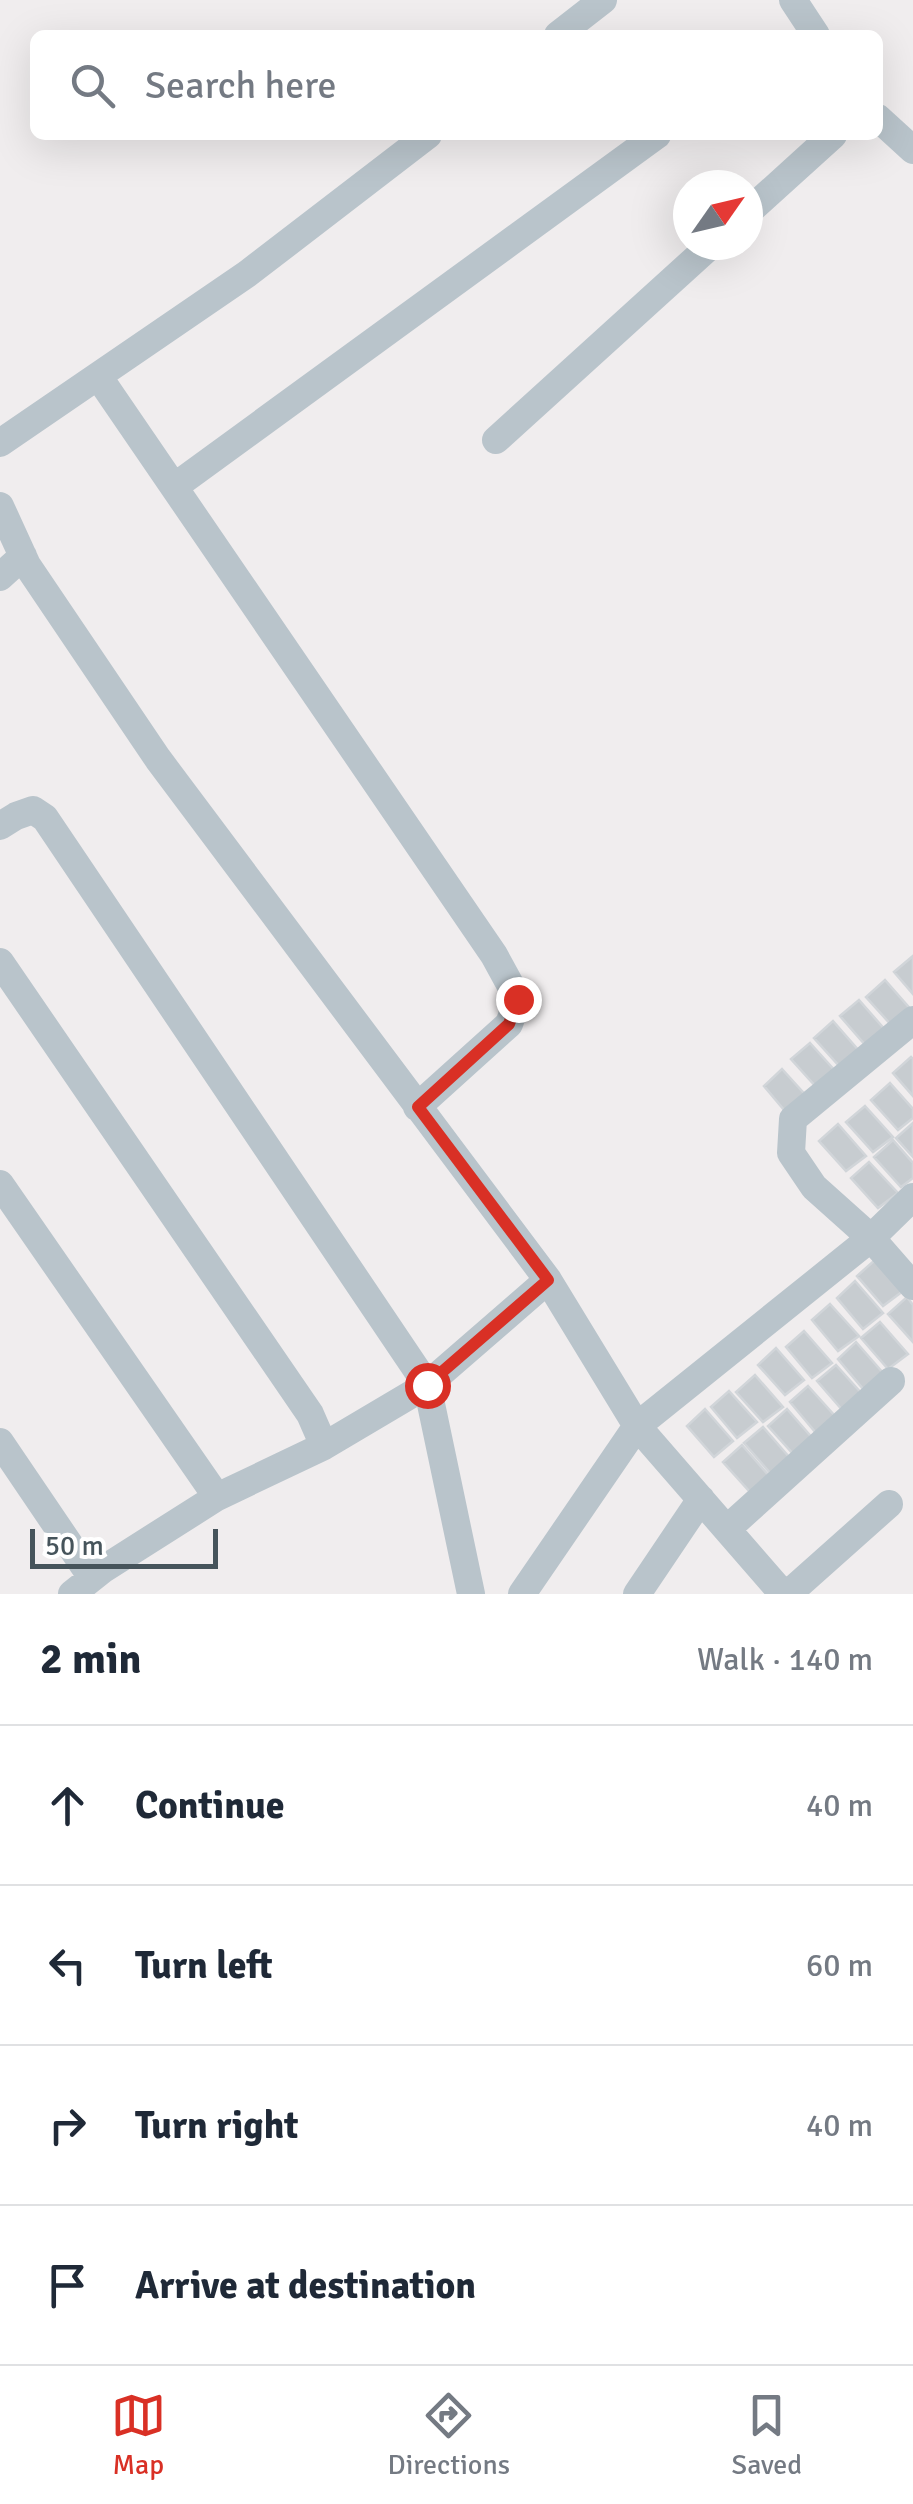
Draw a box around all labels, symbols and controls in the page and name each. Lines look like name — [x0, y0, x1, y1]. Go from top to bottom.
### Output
search box — [30, 30, 883, 140]
icon: search — [65, 58, 120, 113]
text: Search here — [145, 62, 337, 109]
north arrow — [673, 170, 763, 260]
route end — [496, 977, 542, 1023]
route start — [405, 1363, 451, 1409]
scale bar — [30, 1524, 218, 1568]
text: 50 m — [45, 1529, 104, 1563]
text: 2 min — [40, 1634, 141, 1685]
text: Walk · 140 m — [697, 1640, 873, 1679]
icon: ahead — [40, 1778, 95, 1833]
text: Continue — [135, 1782, 285, 1829]
text: 40 m — [806, 1786, 873, 1825]
icon: left — [40, 1938, 95, 1993]
text: Turn left — [135, 1942, 273, 1989]
text: 60 m — [806, 1946, 873, 1985]
icon: right — [40, 2098, 95, 2153]
text: Turn right — [135, 2102, 299, 2149]
text: 40 m — [806, 2106, 873, 2145]
icon: arrive — [40, 2258, 95, 2313]
text: Arrive at destination — [135, 2262, 476, 2309]
tab: Map — [111, 2388, 166, 2482]
tab: Directions — [388, 2388, 510, 2482]
tab: Saved — [732, 2388, 802, 2482]

